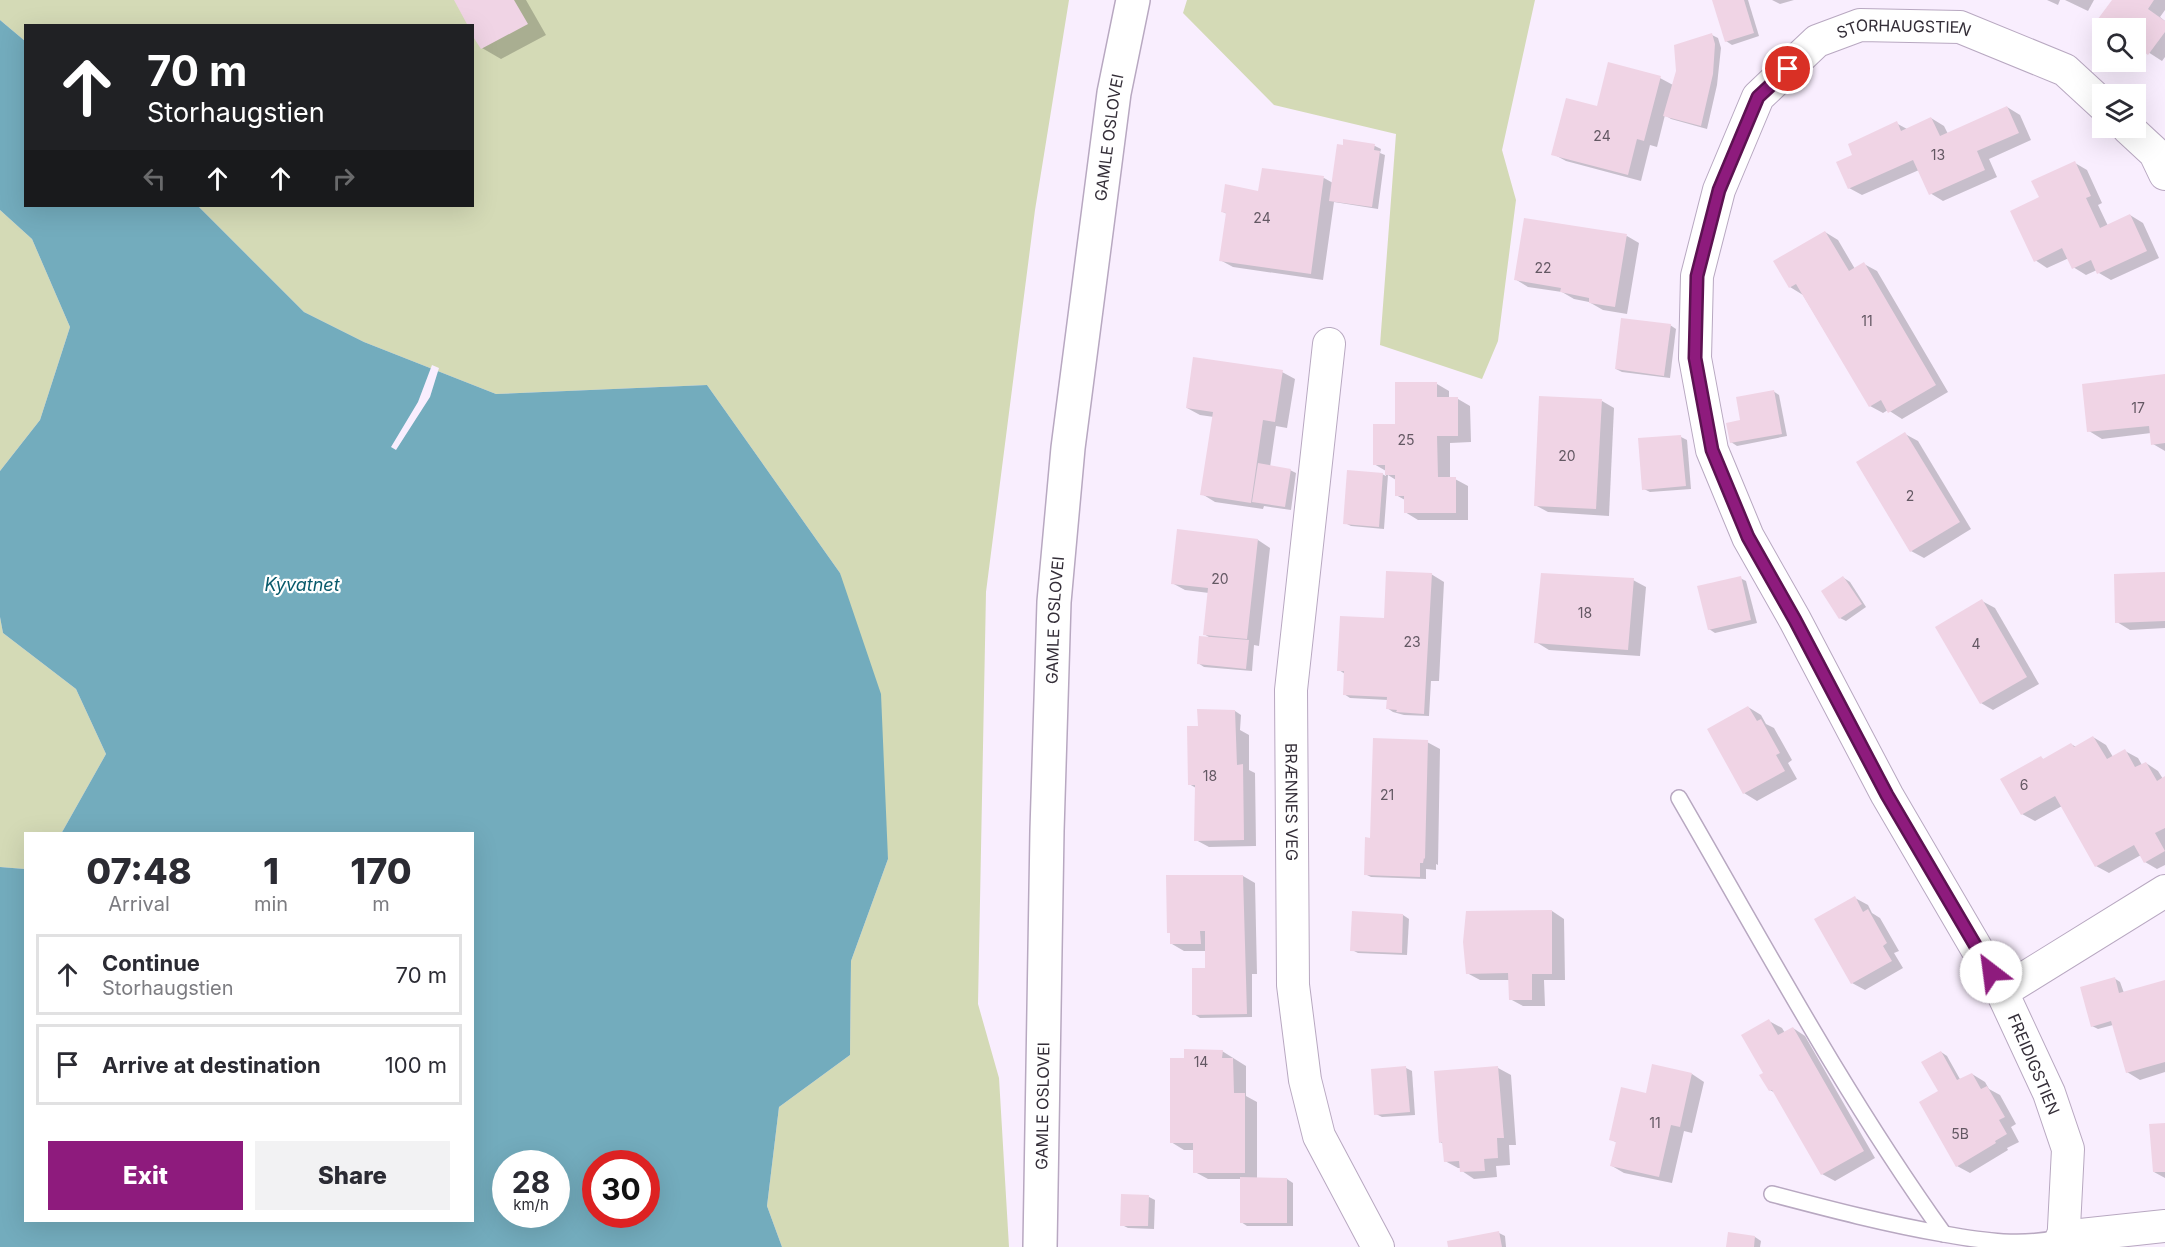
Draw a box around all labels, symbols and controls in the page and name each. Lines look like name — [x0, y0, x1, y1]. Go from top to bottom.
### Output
street label: STORHAUGSTIEN — [1834, 15, 1974, 43]
map controls — [2092, 18, 2146, 138]
button: search — [2092, 18, 2146, 72]
pin — [1762, 43, 1813, 94]
text: 70 m — [147, 45, 247, 96]
icon: ahead — [48, 48, 126, 126]
icon: arrive — [1771, 52, 1804, 85]
street label: GAMLE OSLOVEI — [1090, 72, 1128, 202]
button: layers — [2092, 84, 2146, 138]
text: Storhaugstien — [147, 96, 325, 129]
house number: 24 — [1593, 127, 1611, 144]
house number: 13 — [1931, 146, 1945, 163]
icon: left — [138, 162, 171, 195]
icon: ahead — [201, 162, 234, 195]
icon: ahead — [264, 162, 297, 195]
icon: right — [327, 162, 360, 195]
house number: 24 — [1253, 209, 1271, 226]
house number: 22 — [1534, 259, 1552, 276]
house number: 11 — [1861, 312, 1873, 329]
house number: 17 — [2131, 399, 2145, 416]
house number: 25 — [1397, 431, 1415, 448]
house number: 20 — [1558, 447, 1576, 464]
house number: 2 — [1906, 487, 1914, 504]
street label: GAMLE OSLOVEI — [1041, 555, 1068, 684]
house number: 20 — [1211, 570, 1229, 587]
water label: Kyvatnet — [264, 574, 341, 595]
house number: 18 — [1578, 604, 1592, 621]
house number: 23 — [1403, 633, 1421, 650]
house number: 4 — [1971, 635, 1981, 652]
street label: BRÆNNES VEG — [1281, 743, 1302, 861]
house number: 18 — [1203, 767, 1217, 784]
house number: 6 — [2020, 776, 2028, 793]
house number: 21 — [1380, 786, 1394, 803]
text: 07:48 — [86, 849, 192, 893]
text: 1 — [263, 849, 279, 893]
text: 170 — [350, 849, 412, 893]
text: Arrival — [108, 892, 170, 916]
text: min — [254, 892, 288, 916]
text: m — [372, 892, 390, 916]
position arrow — [1959, 940, 2023, 1004]
text: Continue — [102, 950, 200, 976]
icon: ahead — [51, 958, 84, 991]
text: 70 m — [396, 962, 447, 988]
text: Storhaugstien — [102, 976, 234, 1000]
street label: FREIDIGSTIEN — [2004, 1010, 2064, 1118]
street label: GAMLE OSLOVEI — [1031, 1042, 1053, 1170]
icon: arrive — [51, 1048, 84, 1081]
text: Arrive at destination — [102, 1052, 321, 1078]
text: 100 m — [385, 1052, 447, 1078]
house number: 14 — [1194, 1053, 1208, 1070]
house number: 11 — [1649, 1114, 1661, 1131]
house number: 5B — [1951, 1125, 1969, 1142]
button: Exit — [48, 1141, 243, 1210]
button: Share — [255, 1141, 450, 1210]
speed limit sign: 30 — [582, 1150, 660, 1228]
text: 28 — [512, 1164, 550, 1200]
text: km/h — [513, 1195, 549, 1214]

